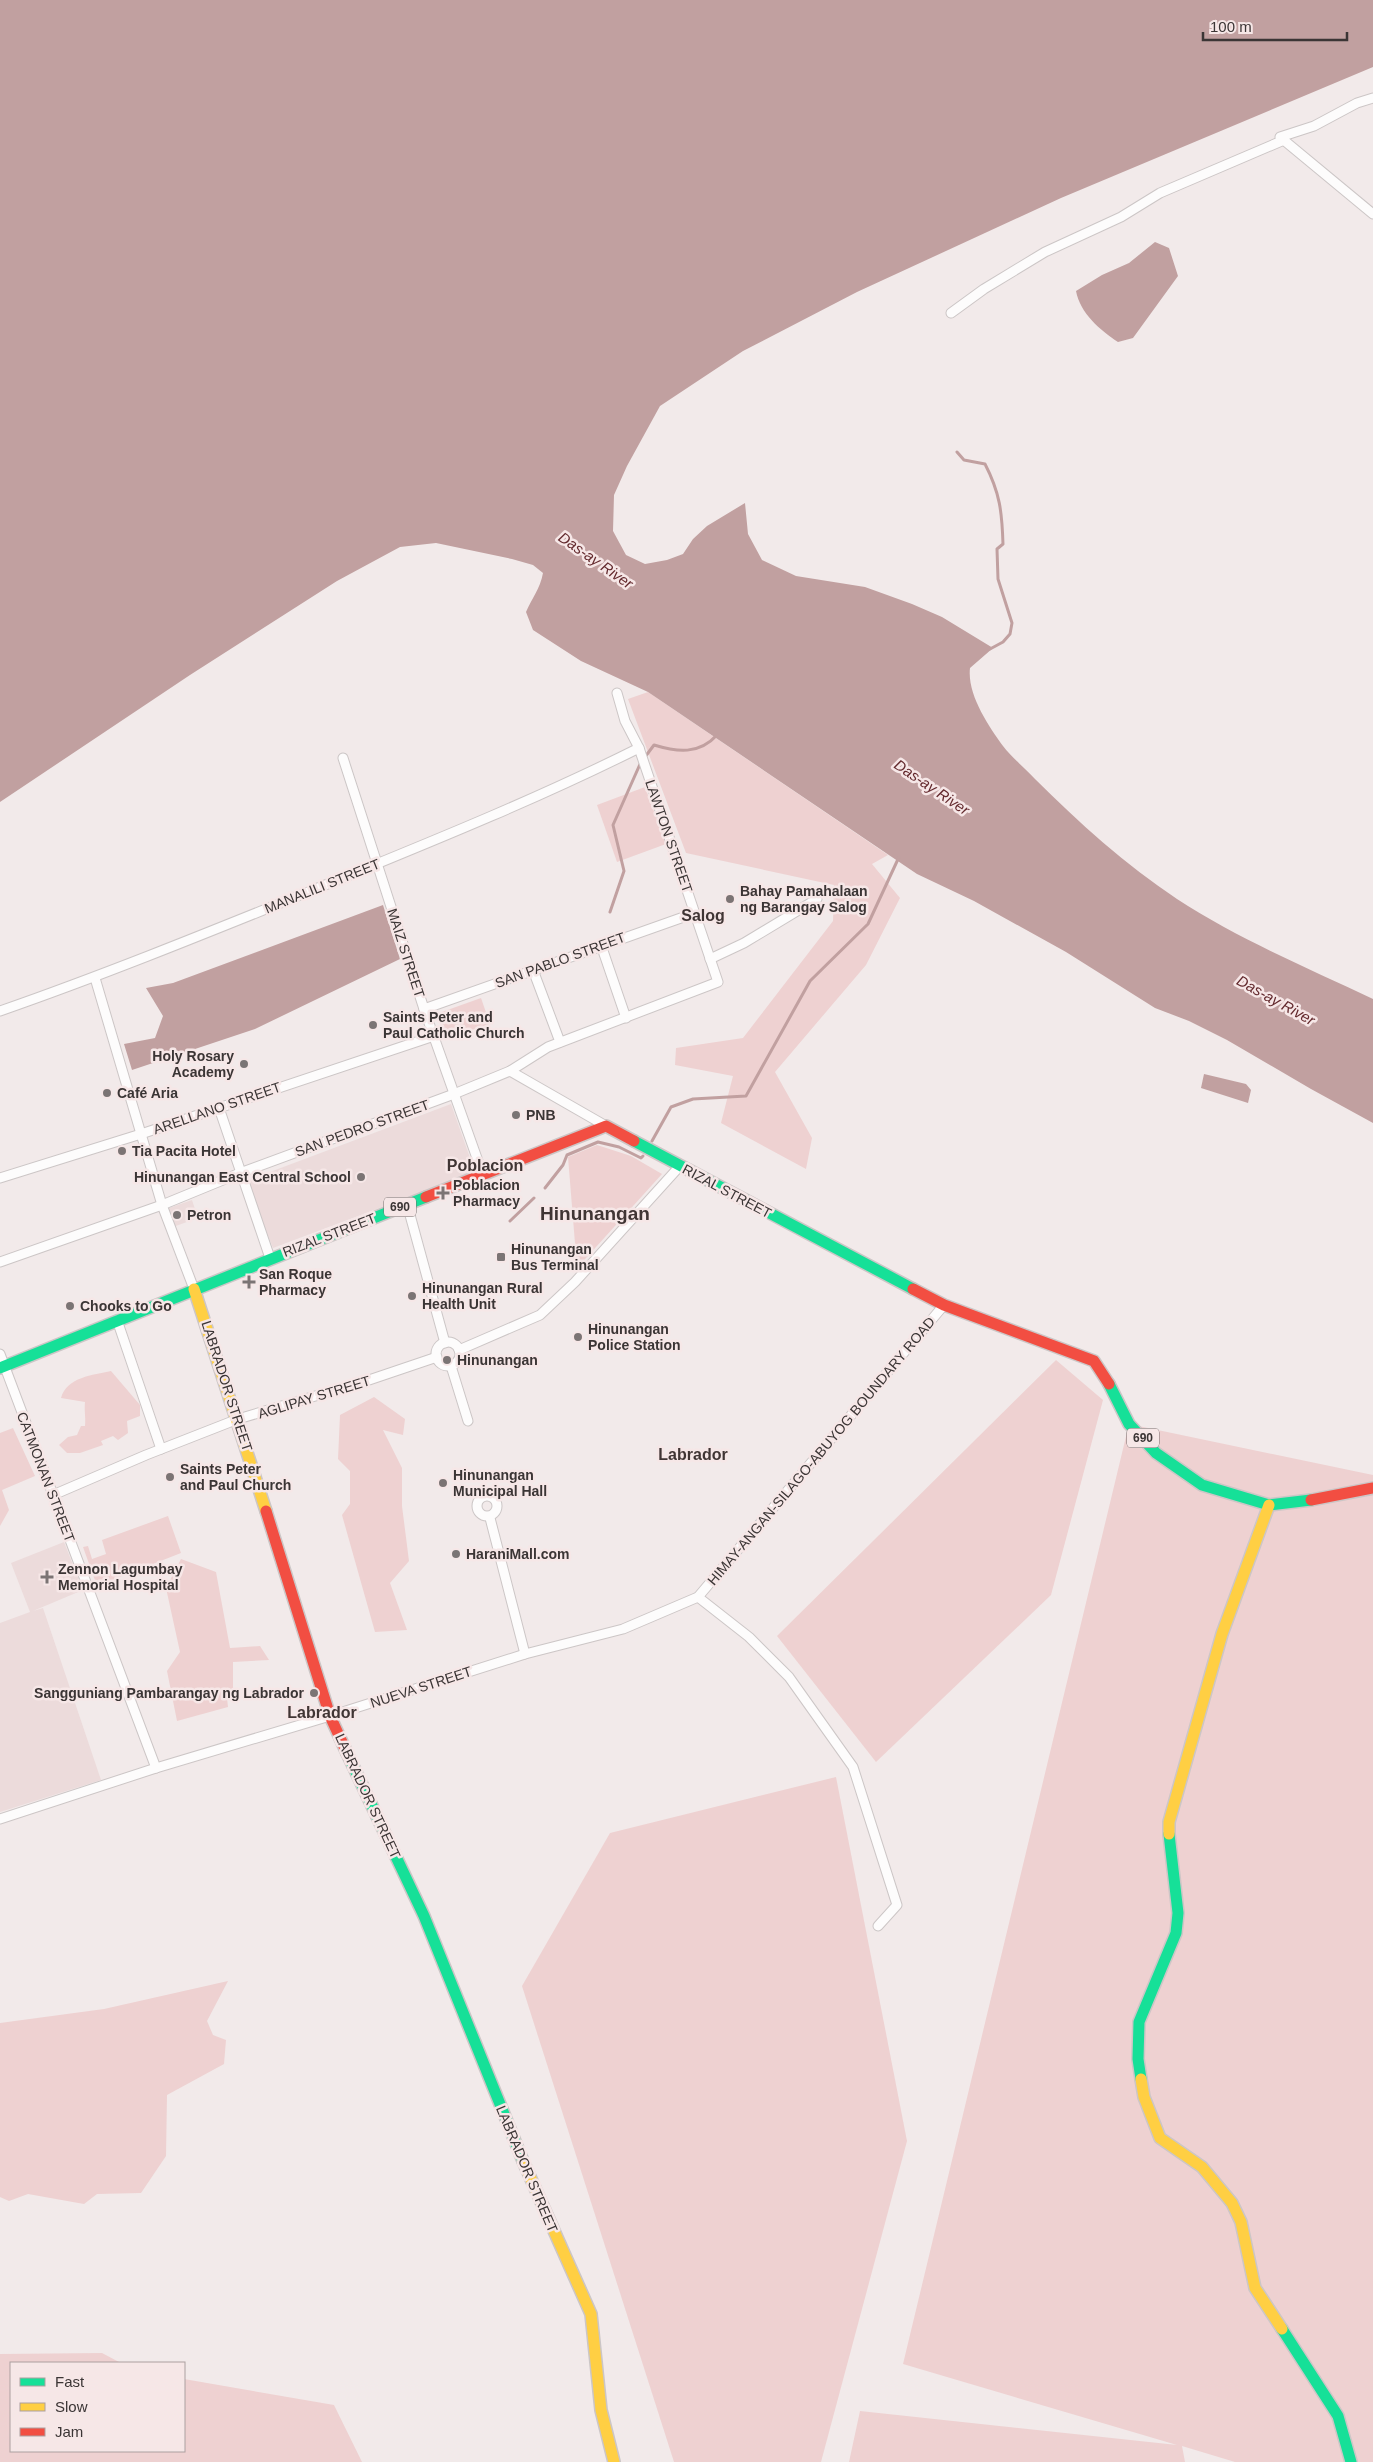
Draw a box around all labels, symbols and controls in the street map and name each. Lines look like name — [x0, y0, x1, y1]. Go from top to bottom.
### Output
scale bar — [1203, 10, 1347, 42]
text: 100 m — [1210, 18, 1252, 35]
water label: Das-ay River — [556, 528, 637, 592]
water label: Das-ay River — [891, 756, 974, 819]
street label: LAWTON STREET — [642, 777, 696, 895]
street label: MANALILI STREET — [262, 855, 382, 916]
place label: Bahay Pamahalaan ng Barangay Salog — [740, 883, 868, 915]
marker: Bahay Pamahalaan ng Barangay Salog — [724, 893, 736, 905]
street label: MAIZ STREET — [384, 907, 428, 1000]
district label: Salog — [681, 907, 725, 924]
street label: SAN PABLO STREET — [493, 929, 628, 991]
water label: Das-ay River — [1234, 972, 1319, 1029]
place label: Saints Peter and Paul Catholic Church — [383, 1009, 525, 1041]
marker: Saints Peter and Paul Catholic Church — [367, 1019, 379, 1031]
place label: Holy Rosary Academy — [152, 1048, 234, 1080]
marker: Holy Rosary Academy — [238, 1058, 250, 1070]
street label: ARELLANO STREET — [151, 1079, 283, 1137]
place label: Café Aria — [117, 1085, 178, 1101]
marker: Café Aria — [101, 1087, 113, 1099]
street label: SAN PEDRO STREET — [293, 1096, 432, 1160]
place label: PNB — [526, 1107, 556, 1123]
marker: PNB — [510, 1109, 522, 1121]
place label: Tia Pacita Hotel — [132, 1143, 236, 1159]
marker: Tia Pacita Hotel — [116, 1145, 128, 1157]
district label: Poblacion — [447, 1157, 523, 1174]
street label: RIZAL STREET — [680, 1161, 775, 1221]
place label: Hinunangan East Central School — [134, 1169, 351, 1185]
marker: Hinunangan East Central School — [355, 1171, 367, 1183]
place label: Poblacion Pharmacy — [453, 1177, 520, 1209]
marker: Poblacion Pharmacy — [437, 1187, 449, 1199]
road number: 690 — [384, 1198, 416, 1216]
district label: Hinunangan — [540, 1203, 650, 1224]
place label: Petron — [187, 1207, 231, 1223]
marker: Petron — [171, 1209, 183, 1221]
street label: RIZAL STREET — [280, 1210, 378, 1260]
place label: Hinunangan Bus Terminal — [511, 1241, 599, 1273]
marker: Hinunangan Bus Terminal — [495, 1251, 507, 1263]
place label: San Roque Pharmacy — [259, 1266, 332, 1298]
marker: San Roque Pharmacy — [243, 1276, 255, 1288]
place label: Hinunangan Rural Health Unit — [422, 1280, 543, 1312]
marker: Hinunangan Rural Health Unit — [406, 1290, 418, 1302]
place label: Chooks to Go — [80, 1298, 172, 1314]
marker: Chooks to Go — [64, 1300, 76, 1312]
street label: HIMAY-ANGAN-SILAGO-ABUYOG BOUNDARY ROAD — [704, 1314, 938, 1588]
street label: LABRADOR STREET — [198, 1319, 256, 1454]
place label: Hinunangan Police Station — [588, 1321, 681, 1353]
marker: Hinunangan Police Station — [572, 1331, 584, 1343]
place label: Hinunangan — [457, 1352, 538, 1368]
marker: Hinunangan — [441, 1354, 453, 1366]
street label: AGLIPAY STREET — [256, 1372, 373, 1422]
street label: CATMONAN STREET — [14, 1410, 78, 1545]
road number: 690 — [1127, 1429, 1159, 1448]
district label: Labrador — [658, 1446, 728, 1463]
place label: Saints Peter and Paul Church — [180, 1461, 291, 1493]
place label: Hinunangan Municipal Hall — [453, 1467, 547, 1499]
marker: Saints Peter and Paul Church — [164, 1471, 176, 1483]
marker: Hinunangan Municipal Hall — [437, 1477, 449, 1489]
place label: HaraniMall.com — [466, 1546, 569, 1562]
marker: HaraniMall.com — [450, 1548, 462, 1560]
place label: Zennon Lagumbay Memorial Hospital — [58, 1561, 183, 1593]
marker: Zennon Lagumbay Memorial Hospital — [40, 1570, 54, 1584]
street label: NUEVA STREET — [368, 1663, 474, 1711]
place label: Sangguniang Pambarangay ng Labrador — [34, 1685, 305, 1701]
marker: Sangguniang Pambarangay ng Labrador — [308, 1687, 320, 1699]
district label: Labrador — [287, 1704, 357, 1721]
street label: LABRADOR STREET — [332, 1731, 404, 1861]
street label: LABRADOR STREET — [493, 2103, 561, 2235]
legend — [10, 2362, 185, 2452]
text: Fast — [55, 2373, 85, 2390]
text: Slow — [55, 2398, 88, 2415]
text: Jam — [55, 2423, 83, 2440]

